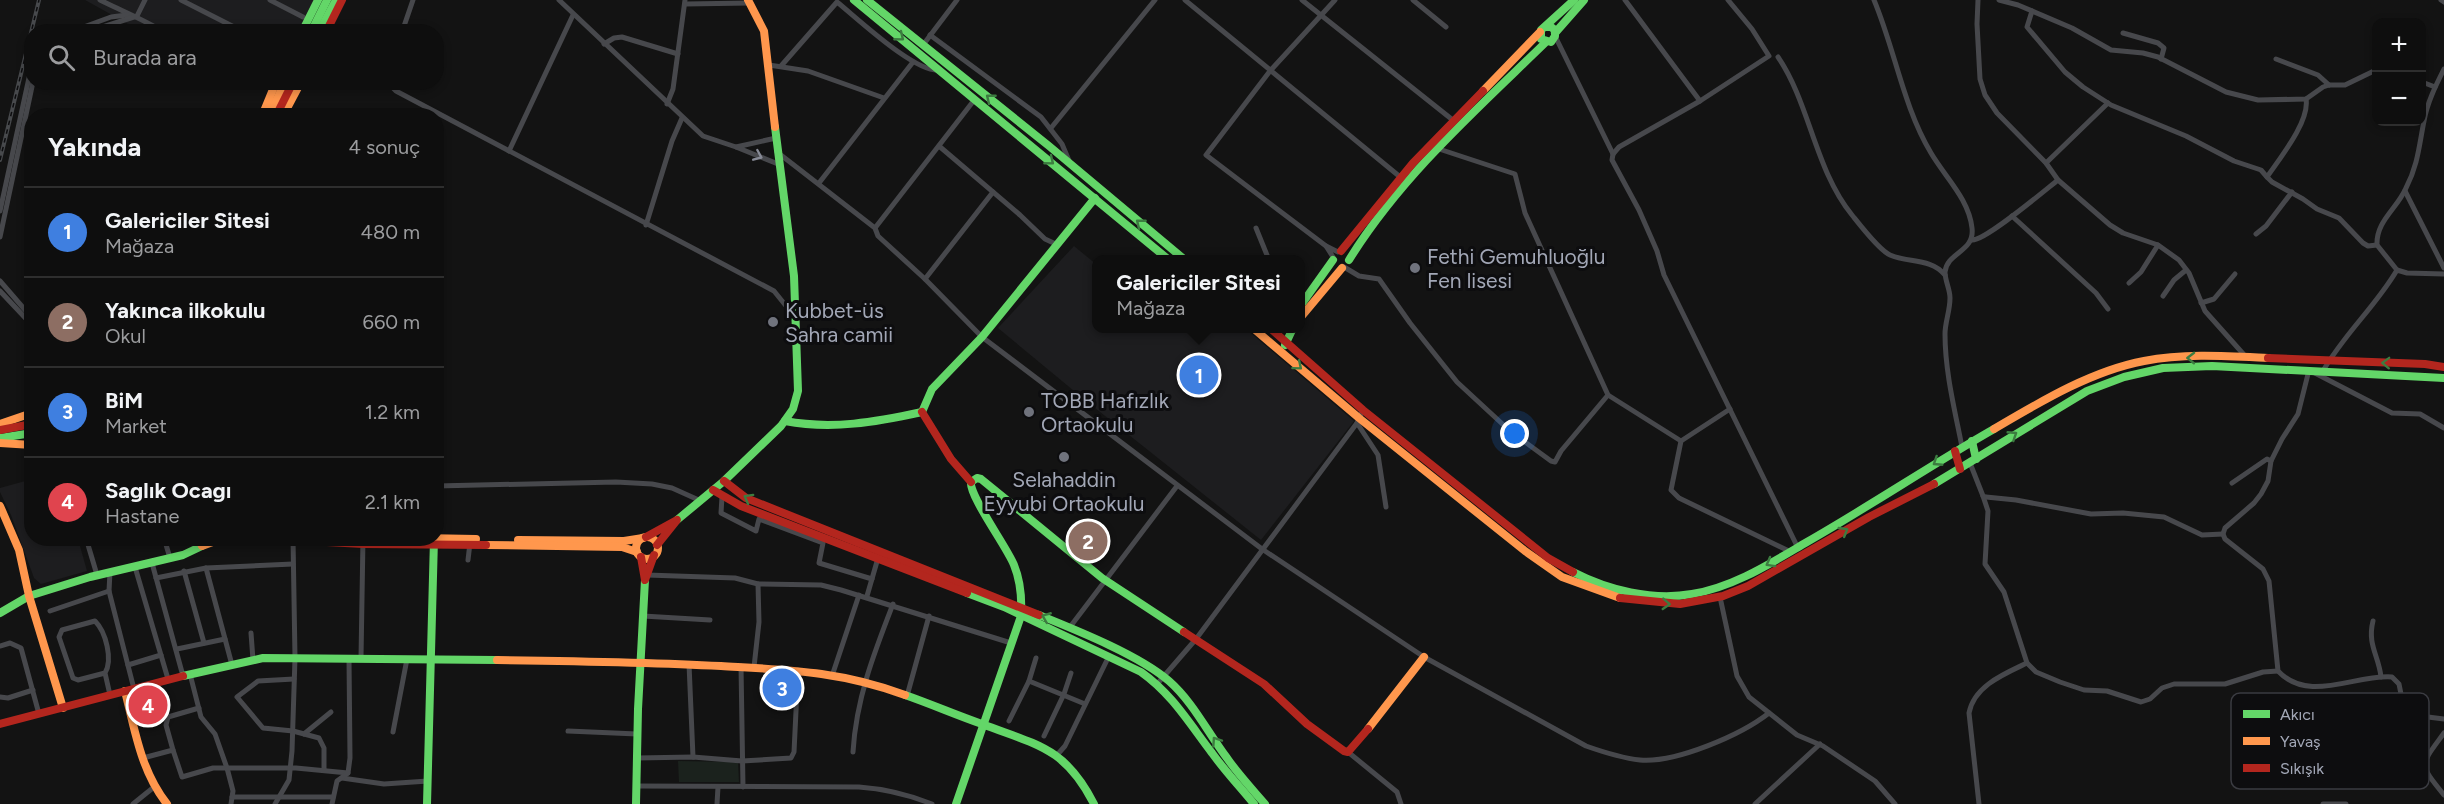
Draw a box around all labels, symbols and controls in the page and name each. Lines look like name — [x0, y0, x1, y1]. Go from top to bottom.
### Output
map controls — [2372, 18, 2426, 126]
button: + — [2372, 18, 2426, 72]
search box — [24, 24, 444, 90]
one-way arrow — [893, 30, 904, 41]
icon: search — [45, 41, 78, 74]
text: Burada ara — [93, 44, 197, 71]
button: − — [2372, 72, 2426, 126]
one-way arrow — [985, 95, 996, 106]
text: Yakında — [48, 131, 141, 163]
text: 4 sonuç — [349, 135, 420, 159]
one-way arrow — [752, 149, 763, 161]
one-way arrow — [1043, 154, 1054, 165]
text: Galericiler Sitesi — [105, 207, 270, 234]
one-way arrow — [1136, 219, 1147, 230]
text: 1 — [63, 220, 72, 244]
text: 480 m — [361, 220, 420, 244]
text: Mağaza — [105, 234, 174, 258]
place label: Fethi Gemuhluoğlu Fen lisesi — [1427, 244, 1605, 293]
popup — [1092, 255, 1305, 333]
marker: Fethi Gemuhluoğlu Fen lisesi — [1408, 261, 1422, 275]
text: Galericiler Sitesi — [1116, 269, 1281, 296]
text: Mağaza — [1116, 296, 1185, 320]
text: Yakınca ilkokulu — [105, 297, 266, 324]
place label: Kubbet-üs Sahra camii — [785, 298, 893, 347]
text: 2 — [62, 310, 73, 334]
text: 660 m — [363, 310, 420, 334]
marker: Kubbet-üs Sahra camii — [766, 315, 780, 329]
text: Okul — [105, 324, 146, 348]
one-way arrow — [2186, 351, 2195, 364]
pin: 1 — [1180, 352, 1218, 398]
one-way arrow — [2381, 357, 2390, 369]
one-way arrow — [1291, 359, 1302, 370]
text: BiM — [105, 387, 143, 414]
place label: TOBB Hafızlık Ortaokulu — [1041, 388, 1170, 437]
text: 3 — [62, 400, 73, 424]
text: 1.2 km — [365, 400, 420, 424]
marker: TOBB Hafızlık Ortaokulu — [1022, 405, 1036, 419]
text: Market — [105, 414, 167, 438]
your location — [1500, 419, 1529, 448]
one-way arrow — [2007, 431, 2018, 442]
marker: Selahaddin Eyyubi Ortaokulu — [1057, 450, 1071, 464]
one-way arrow — [1932, 455, 1943, 466]
place label: Selahaddin Eyyubi Ortaokulu — [983, 467, 1145, 516]
text: Saglık Ocagı — [105, 477, 232, 504]
text: 4 — [61, 490, 74, 514]
text: 2.1 km — [365, 490, 420, 514]
one-way arrow — [743, 494, 754, 505]
text: Hastane — [105, 504, 179, 528]
pin: 2 — [1068, 518, 1108, 564]
one-way arrow — [1838, 527, 1848, 539]
one-way arrow — [1766, 556, 1776, 567]
one-way arrow — [1662, 597, 1671, 610]
one-way arrow — [1041, 612, 1052, 624]
pin: 3 — [762, 666, 802, 710]
pin: 4 — [128, 682, 168, 728]
legend — [2231, 693, 2429, 789]
text: Akıcı — [2280, 705, 2315, 724]
text: Yavaş — [2280, 732, 2321, 751]
one-way arrow — [1212, 737, 1223, 748]
text: Sıkışık — [2280, 759, 2324, 778]

